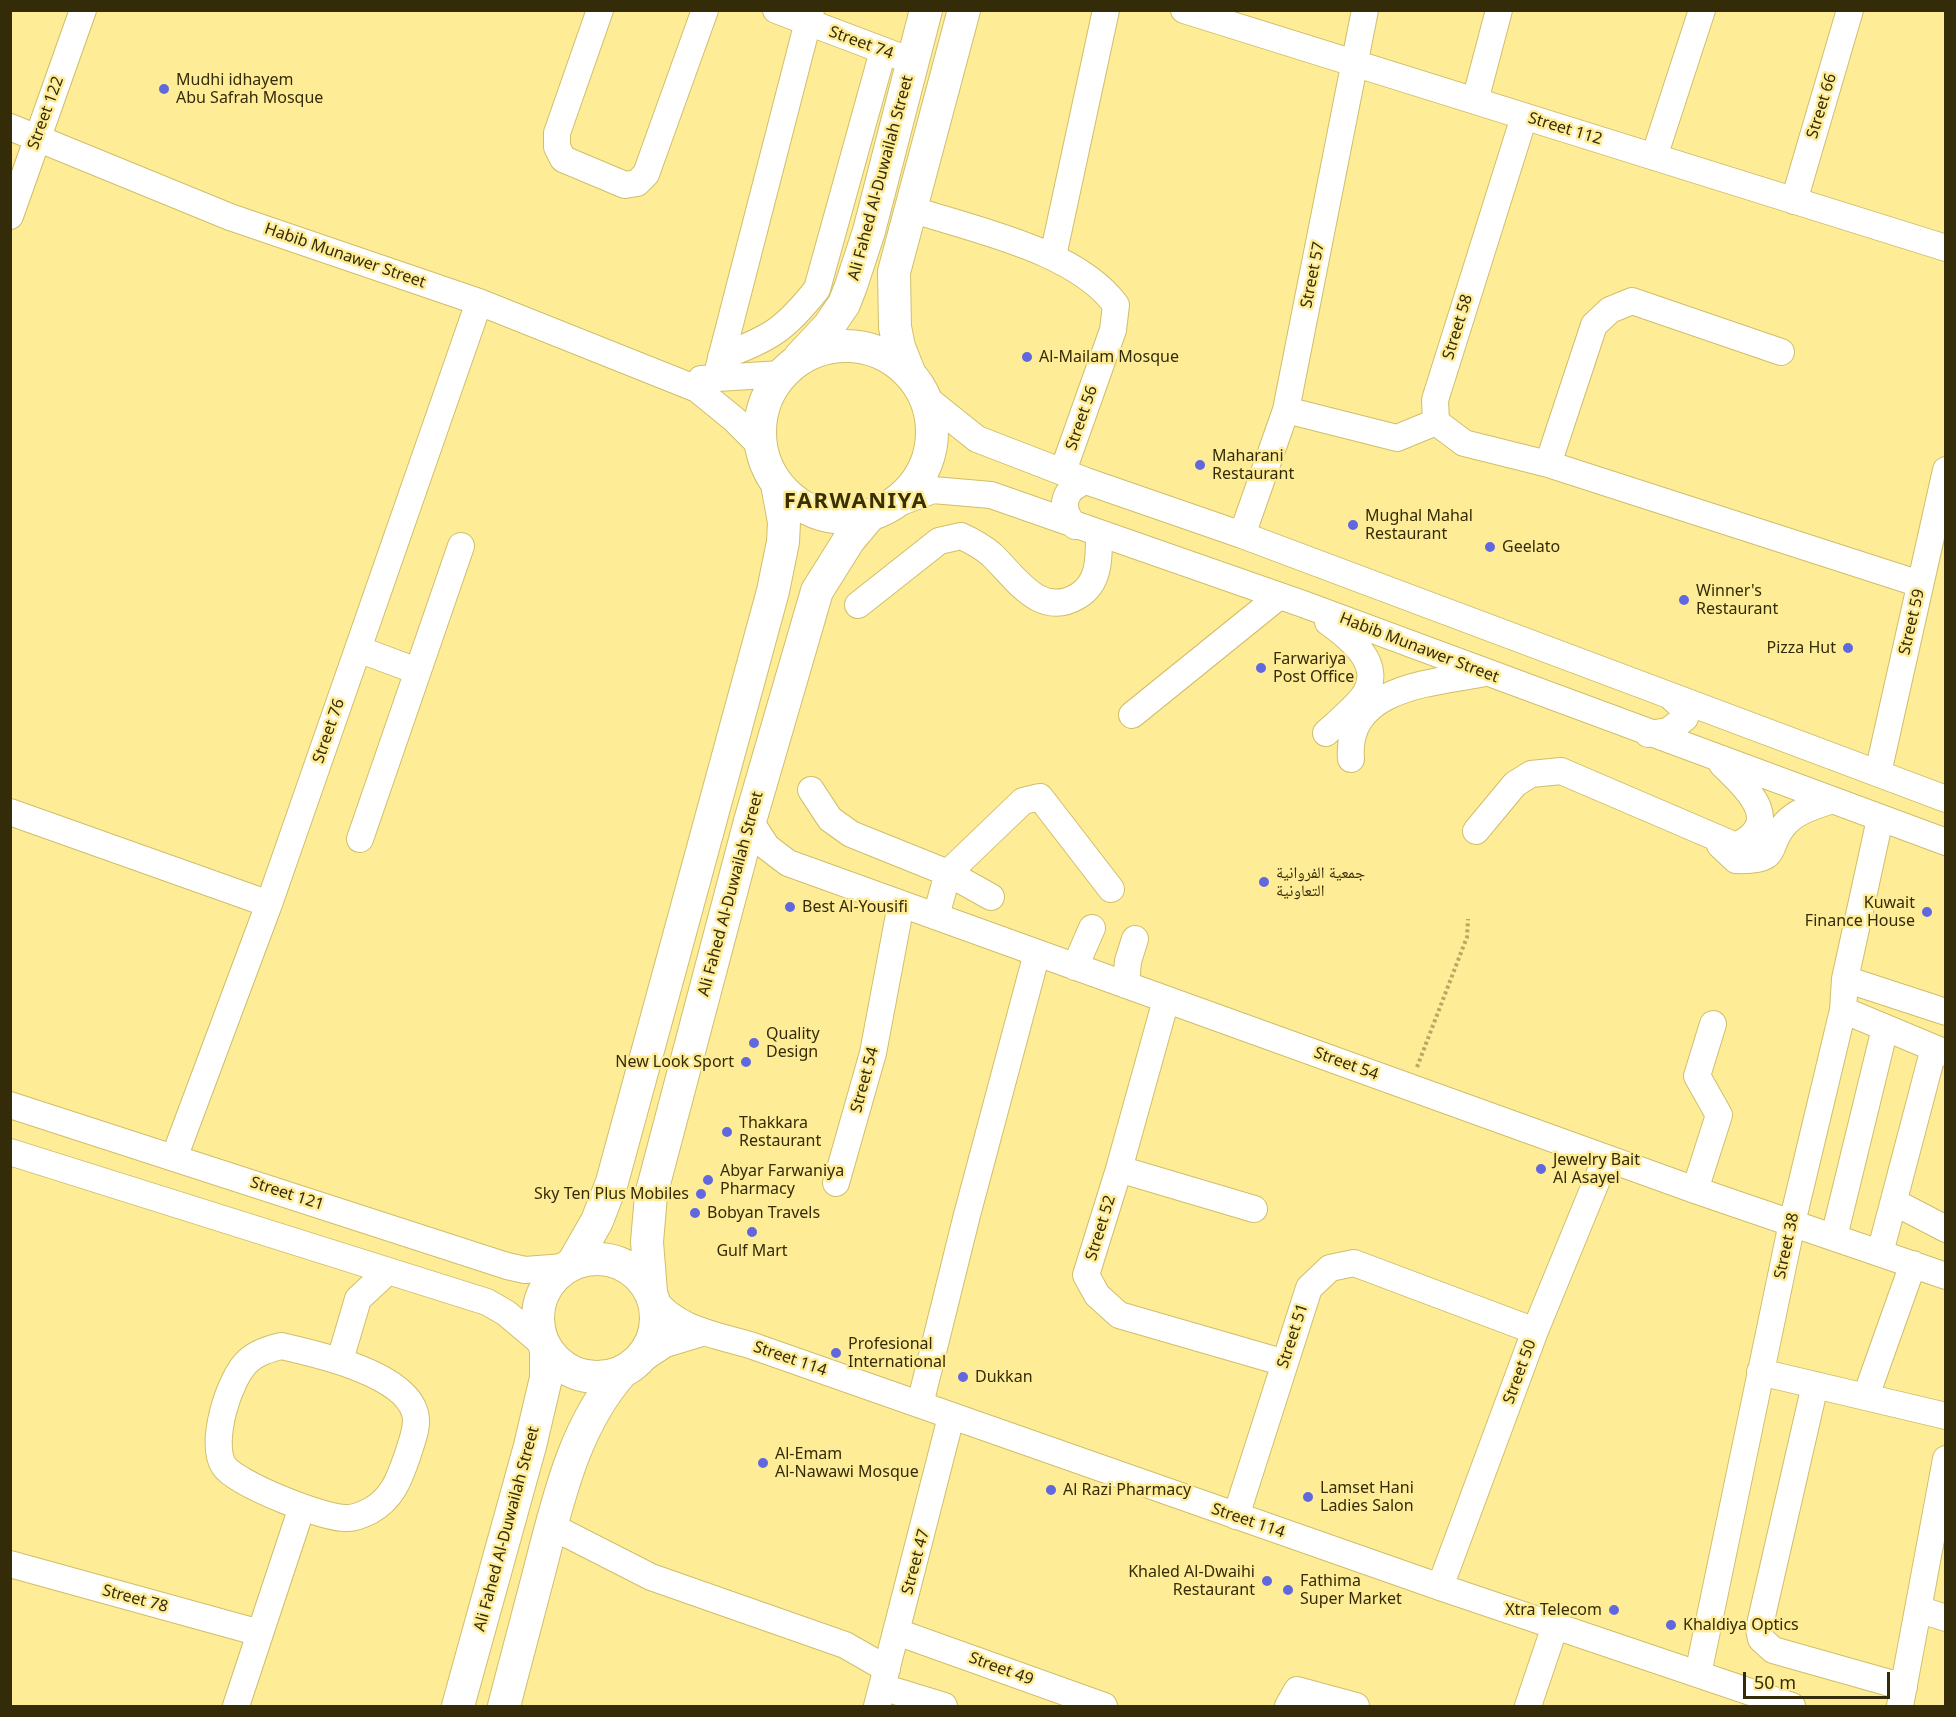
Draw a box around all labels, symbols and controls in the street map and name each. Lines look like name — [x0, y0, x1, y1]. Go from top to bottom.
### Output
street label: Street 74 — [826, 22, 896, 64]
place label: Mudhi idhayem Abu Safrah Mosque — [176, 70, 323, 108]
street label: Street 66 — [1803, 71, 1841, 141]
street label: Ali Fahed Al-Duwailah Street — [844, 73, 918, 283]
street label: Street 122 — [24, 74, 68, 152]
marker: Mudhi idhayem Abu Safrah Mosque — [157, 82, 171, 96]
street label: Street 112 — [1526, 109, 1604, 149]
street label: Habib Munawer Street — [262, 219, 428, 293]
street label: Street 57 — [1297, 240, 1329, 310]
street label: Street 58 — [1439, 292, 1477, 362]
place label: Al-Mailam Mosque — [1039, 347, 1179, 367]
marker: Al-Mailam Mosque — [1020, 350, 1034, 364]
street label: Street 56 — [1062, 383, 1102, 453]
place label: Maharani Restaurant — [1212, 446, 1294, 484]
marker: Maharani Restaurant — [1193, 458, 1207, 472]
district label: FARWANIYA — [784, 489, 928, 515]
place label: Mughal Mahal Restaurant — [1365, 506, 1473, 544]
marker: Mughal Mahal Restaurant — [1346, 518, 1360, 532]
place label: Geelato — [1502, 537, 1560, 557]
marker: Geelato — [1483, 540, 1497, 554]
place label: Winner's Restaurant — [1696, 581, 1778, 619]
street label: Street 59 — [1895, 587, 1929, 657]
marker: Winner's Restaurant — [1677, 593, 1691, 607]
street label: Habib Munawer Street — [1337, 609, 1501, 687]
place label: Pizza Hut — [1766, 638, 1836, 658]
marker: Pizza Hut — [1841, 641, 1855, 655]
place label: Farwariya Post Office — [1273, 649, 1354, 687]
marker: Farwariya Post Office — [1254, 661, 1268, 675]
street label: Street 76 — [309, 696, 349, 766]
street label: Ali Fahed Al-Duwailah Street — [694, 789, 768, 999]
place label: جمعية الفروانية التعاونية — [1276, 863, 1365, 901]
marker: جمعية الفروانية التعاونية — [1257, 875, 1271, 889]
place label: Kuwait Finance House — [1805, 893, 1915, 931]
place label: Best Al-Yousifi — [802, 897, 908, 917]
marker: Best Al-Yousifi — [783, 900, 797, 914]
marker: Kuwait Finance House — [1920, 905, 1934, 919]
place label: Quality Design — [766, 1024, 820, 1062]
marker: Quality Design — [747, 1036, 761, 1050]
street label: Street 54 — [1311, 1043, 1381, 1085]
street label: Street 54 — [847, 1045, 883, 1115]
place label: New Look Sport — [615, 1052, 734, 1072]
marker: New Look Sport — [739, 1055, 753, 1069]
place label: Thakkara Restaurant — [739, 1113, 821, 1151]
marker: Thakkara Restaurant — [720, 1125, 734, 1139]
place label: Jewelry Bait Al Asayel — [1553, 1150, 1640, 1188]
place label: Abyar Farwaniya Pharmacy — [720, 1161, 844, 1199]
marker: Jewelry Bait Al Asayel — [1534, 1162, 1548, 1176]
street label: Street 121 — [248, 1173, 326, 1215]
marker: Abyar Farwaniya Pharmacy — [701, 1173, 715, 1187]
place label: Sky Ten Plus Mobiles — [534, 1184, 689, 1204]
marker: Sky Ten Plus Mobiles — [694, 1187, 708, 1201]
street label: Street 52 — [1082, 1193, 1120, 1263]
place label: Bobyan Travels — [707, 1203, 820, 1223]
marker: Bobyan Travels — [688, 1206, 702, 1220]
street label: Street 38 — [1771, 1211, 1803, 1281]
marker: Gulf Mart — [745, 1225, 759, 1239]
place label: Gulf Mart — [716, 1241, 788, 1261]
street label: Street 51 — [1273, 1301, 1313, 1371]
place label: Profesional International — [848, 1334, 946, 1372]
street label: Street 50 — [1499, 1337, 1541, 1407]
street label: Street 114 — [751, 1338, 829, 1380]
marker: Profesional International — [829, 1346, 843, 1360]
place label: Dukkan — [975, 1367, 1033, 1387]
marker: Dukkan — [956, 1370, 970, 1384]
street label: Ali Fahed Al-Duwailah Street — [470, 1424, 544, 1634]
place label: Al-Emam Al-Nawawi Mosque — [775, 1444, 919, 1482]
marker: Al-Emam Al-Nawawi Mosque — [756, 1456, 770, 1470]
place label: Lamset Hani Ladies Salon — [1320, 1478, 1414, 1516]
place label: Al Razi Pharmacy — [1063, 1480, 1191, 1500]
marker: Al Razi Pharmacy — [1044, 1483, 1058, 1497]
marker: Lamset Hani Ladies Salon — [1301, 1490, 1315, 1504]
street label: Street 114 — [1209, 1500, 1287, 1542]
street label: Street 47 — [898, 1527, 934, 1597]
place label: Khaled Al-Dwaihi Restaurant — [1128, 1562, 1255, 1600]
place label: Fathima Super Market — [1300, 1571, 1402, 1609]
marker: Khaled Al-Dwaihi Restaurant — [1260, 1574, 1274, 1588]
street label: Street 78 — [100, 1581, 170, 1617]
marker: Fathima Super Market — [1281, 1583, 1295, 1597]
place label: Xtra Telecom — [1505, 1600, 1602, 1620]
marker: Xtra Telecom — [1607, 1603, 1621, 1617]
place label: Khaldiya Optics — [1683, 1615, 1799, 1635]
marker: Khaldiya Optics — [1664, 1618, 1678, 1632]
street label: Street 49 — [966, 1648, 1036, 1690]
scale bar — [1746, 1660, 1893, 1698]
text: 50 m — [1754, 1670, 1796, 1694]

